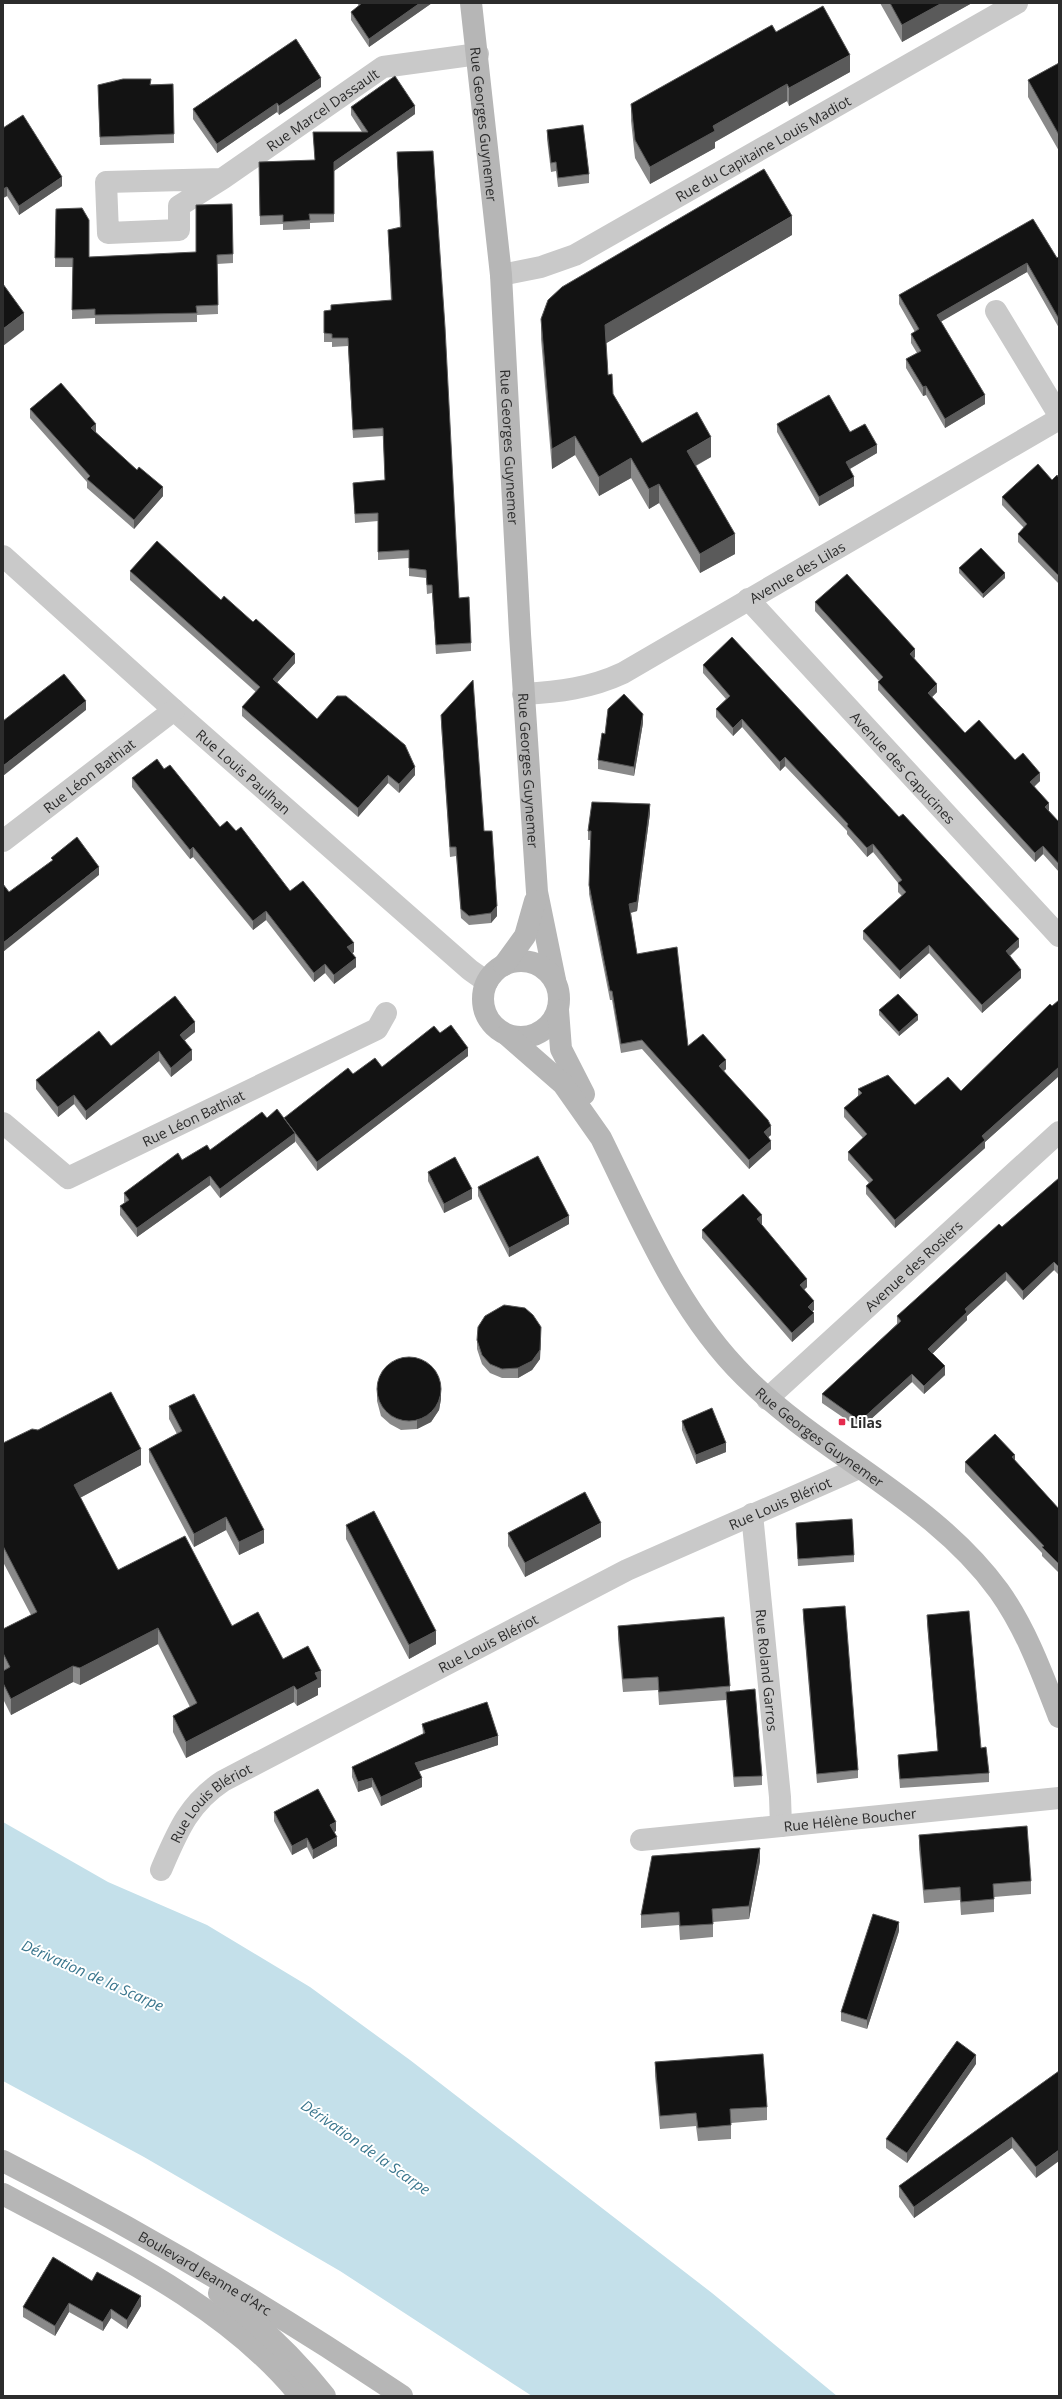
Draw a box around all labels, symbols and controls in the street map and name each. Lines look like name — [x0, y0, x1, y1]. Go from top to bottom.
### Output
street label: Rue Georges Guynemer — [466, 46, 502, 203]
street label: Rue Marcel Dassault — [262, 64, 382, 155]
street label: Rue du Capitaine Louis Madiot — [672, 90, 854, 205]
street label: Rue Georges Guynemer — [497, 369, 524, 526]
street label: Avenue des Lilas — [745, 536, 849, 607]
street label: Rue Georges Guynemer — [514, 692, 544, 849]
street label: Avenue des Capucines — [847, 707, 960, 828]
street label: Rue Louis Paulhan — [192, 724, 295, 818]
street label: Rue Léon Bathiat — [39, 734, 139, 817]
street label: Rue Léon Bathiat — [139, 1085, 247, 1150]
street label: Avenue des Rosiers — [860, 1215, 967, 1315]
street label: Rue Georges Guynemer — [752, 1383, 888, 1491]
place label: Lilas — [850, 1413, 882, 1432]
marker: Lilas — [837, 1417, 847, 1427]
street label: Rue Louis Blériot — [726, 1472, 834, 1534]
street label: Rue Roland Garros — [752, 1608, 783, 1732]
street label: Rue Louis Blériot — [435, 1609, 541, 1677]
street label: Rue Louis Blériot — [165, 1758, 255, 1846]
street label: Rue Hélène Boucher — [783, 1803, 918, 1835]
water label: Dérivation de la Scarpe — [19, 1935, 168, 2016]
water label: Dérivation de la Scarpe — [297, 2095, 435, 2199]
street label: Boulevard Jeanne d'Arc — [135, 2226, 276, 2319]

